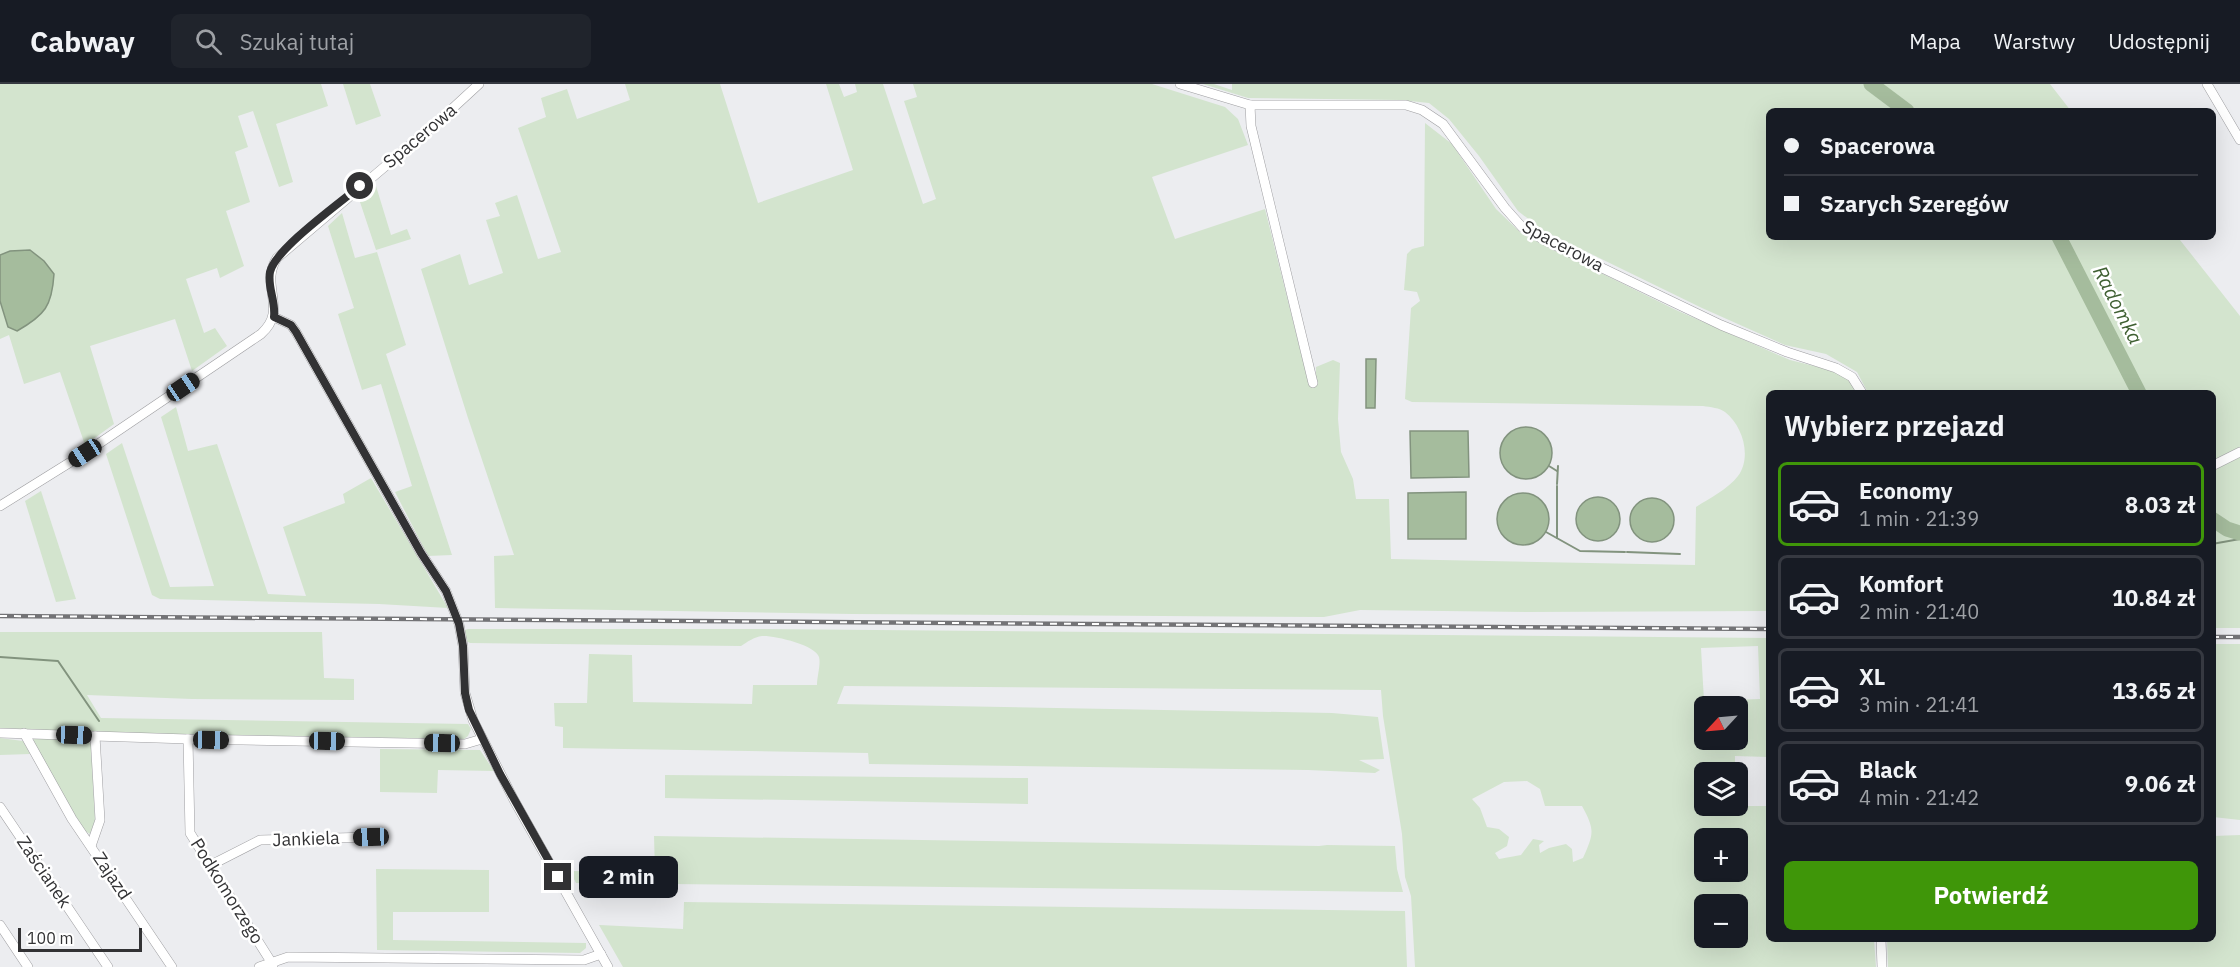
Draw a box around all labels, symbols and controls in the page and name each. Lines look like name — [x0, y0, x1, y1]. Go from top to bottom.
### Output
search box — [171, 14, 591, 68]
text: Cabway — [30, 23, 135, 60]
icon: search — [192, 25, 225, 58]
text: Szukaj tutaj — [240, 27, 354, 56]
text: Mapa — [1909, 27, 1961, 55]
text: Warstwy — [1994, 27, 2075, 55]
text: Udostępnij — [2108, 27, 2210, 55]
street label: Spacerowa — [378, 98, 461, 173]
text: Spacerowa — [1820, 131, 1935, 160]
route start — [346, 172, 373, 199]
text: Szarych Szeregów — [1820, 189, 2009, 218]
street label: Spacerowa — [1518, 214, 1608, 277]
water label: Radomka — [2087, 261, 2150, 349]
car — [163, 369, 203, 405]
text: Wybierz przejazd — [1784, 408, 2005, 443]
car — [65, 436, 105, 470]
text: Economy — [1859, 476, 1953, 505]
icon: car — [1787, 477, 1841, 531]
text: 8.03 zł — [2125, 490, 2195, 519]
text: 1 min · 21:39 — [1859, 505, 1979, 532]
text: Komfort — [1859, 569, 1944, 598]
icon: car — [1787, 570, 1841, 624]
text: 10.84 zł — [2112, 583, 2195, 612]
text: 2 min · 21:40 — [1859, 598, 1979, 625]
text: XL — [1859, 662, 1885, 691]
icon: car — [1787, 663, 1841, 717]
text: 13.65 zł — [2112, 676, 2195, 705]
text: 3 min · 21:41 — [1859, 691, 1979, 718]
north arrow — [1694, 696, 1748, 750]
map controls — [1694, 696, 1748, 948]
car — [56, 725, 92, 745]
car — [193, 731, 229, 749]
car — [309, 732, 345, 750]
car — [424, 734, 460, 752]
text: Black — [1859, 755, 1917, 784]
icon: car — [1787, 756, 1841, 810]
button: layers — [1694, 762, 1748, 816]
text: 9.06 zł — [2125, 769, 2195, 798]
text: 4 min · 21:42 — [1859, 784, 1979, 811]
street label: Jankiela — [272, 826, 340, 851]
car — [353, 827, 389, 847]
button: + — [1694, 828, 1748, 882]
street label: Zaścianek — [12, 831, 77, 912]
street label: Podkomorzego — [186, 834, 269, 948]
street label: Zajazd — [88, 847, 137, 904]
callout: 2 min — [579, 856, 678, 898]
button: Potwierdź — [1784, 861, 2198, 930]
route end — [544, 863, 571, 890]
text: 2 min — [602, 863, 655, 890]
button: − — [1694, 894, 1748, 948]
scale bar — [18, 925, 142, 952]
text: 100 m — [27, 928, 74, 948]

